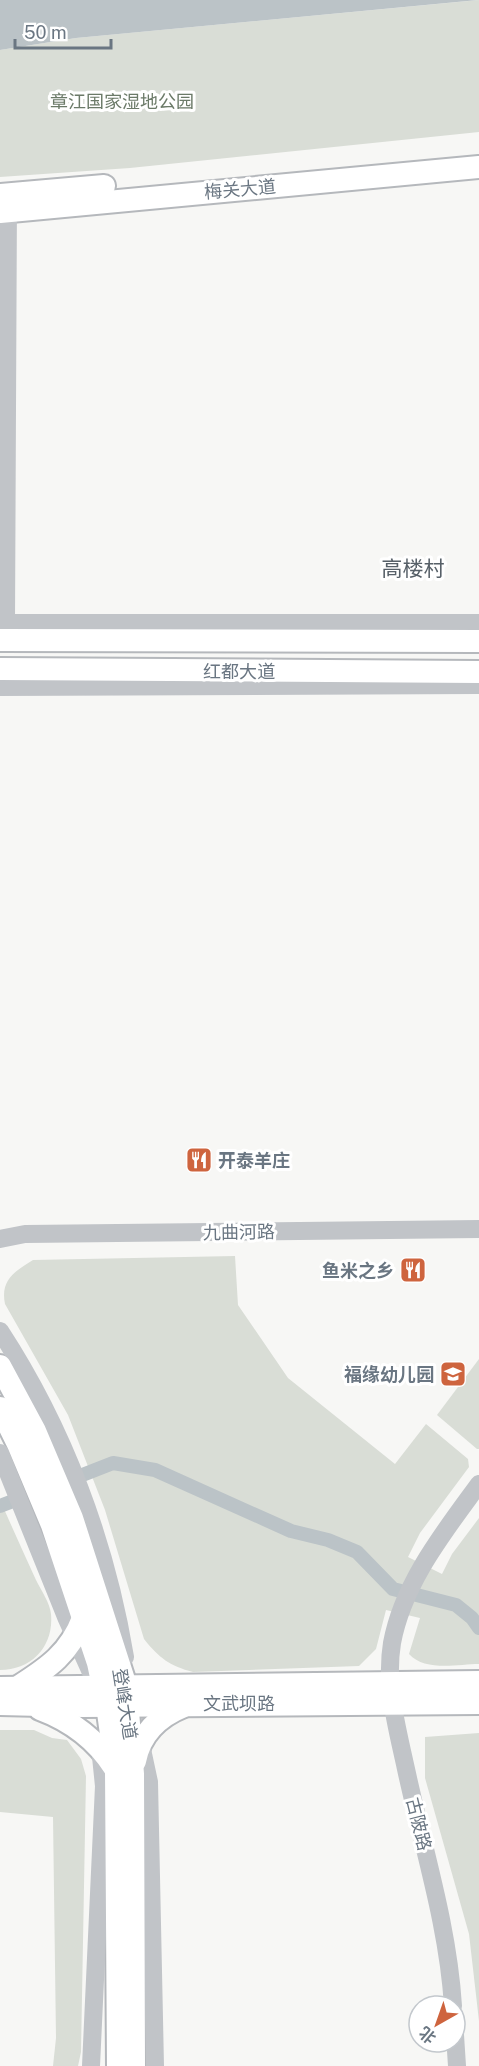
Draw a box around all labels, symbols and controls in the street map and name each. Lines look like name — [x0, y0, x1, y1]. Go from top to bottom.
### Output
scale bar — [15, 12, 111, 50]
text: 50 m — [24, 22, 67, 43]
park label: 章江国家湿地公园 — [50, 91, 194, 112]
street label: 梅关大道 — [203, 175, 277, 203]
district label: 高楼村 — [382, 556, 445, 581]
street label: 红都大道 — [203, 661, 275, 682]
restaurant icon: 开泰羊庄 — [184, 1145, 214, 1175]
place label: 开泰羊庄 — [218, 1150, 290, 1171]
street label: 九曲河路 — [203, 1221, 275, 1243]
restaurant icon: 鱼米之乡 — [398, 1255, 428, 1285]
place label: 鱼米之乡 — [322, 1260, 394, 1281]
school or university icon: 福缘幼儿园 — [438, 1359, 468, 1389]
place label: 福缘幼儿园 — [344, 1364, 434, 1385]
street label: 登峰大道 — [109, 1667, 141, 1741]
street label: 文武坝路 — [203, 1693, 275, 1714]
street label: 古陂路 — [402, 1795, 436, 1853]
north arrow — [407, 1994, 467, 2054]
text: 北 — [415, 2023, 440, 2048]

